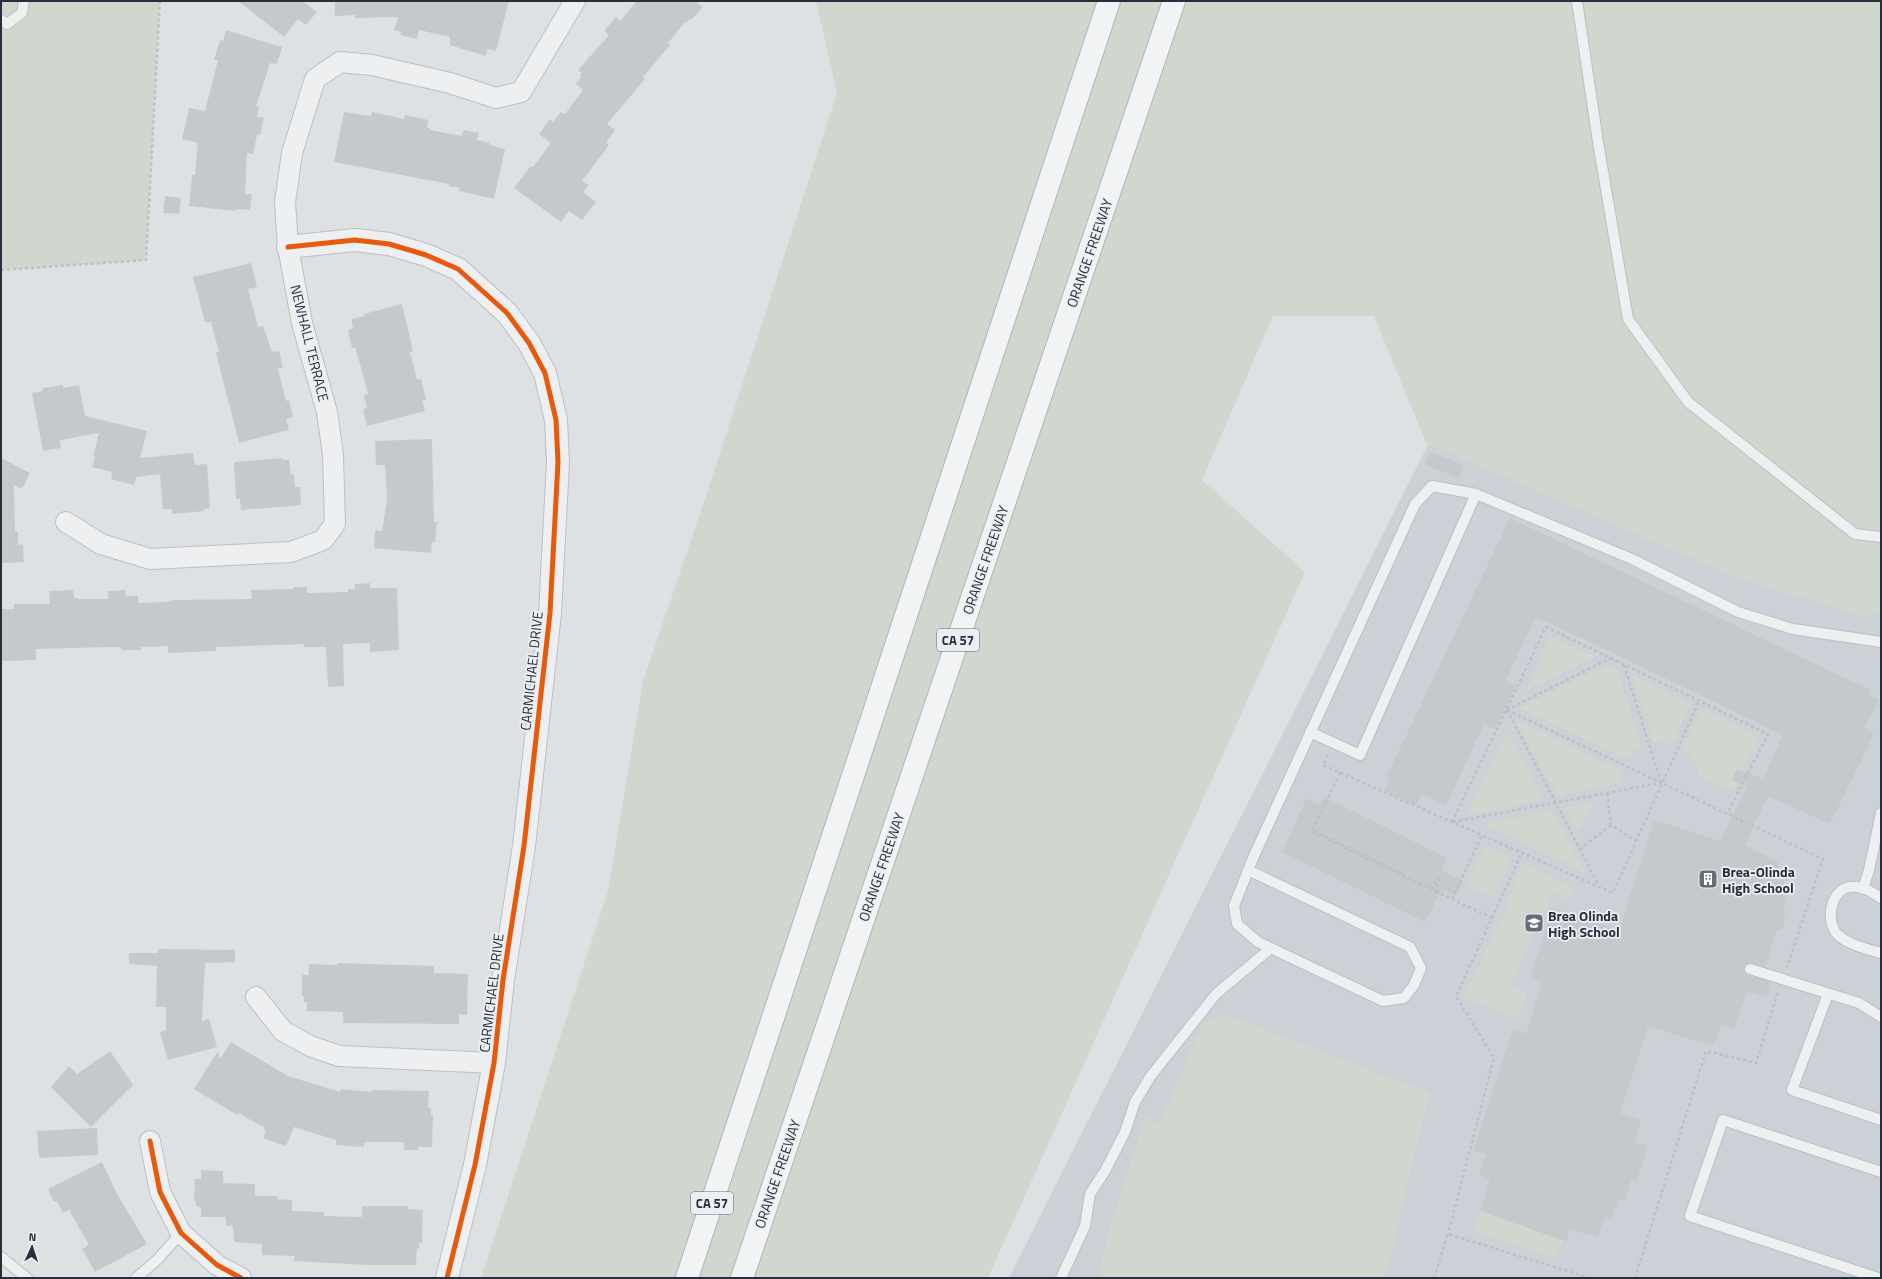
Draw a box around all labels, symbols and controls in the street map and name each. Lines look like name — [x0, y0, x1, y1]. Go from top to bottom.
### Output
street label: ORANGE FREEWAY — [1061, 195, 1118, 310]
street label: NEWHALL TERRACE — [285, 282, 335, 404]
street label: ORANGE FREEWAY — [957, 502, 1014, 617]
street label: CARMICHAEL DRIVE — [514, 610, 548, 732]
road number: CA 57 — [937, 629, 979, 651]
street label: ORANGE FREEWAY — [853, 809, 910, 924]
place label: Brea-Olinda High School — [1722, 861, 1795, 898]
building icon: Brea-Olinda High School — [1697, 868, 1719, 890]
place label: Brea Olinda High School — [1548, 905, 1620, 942]
school or university icon: Brea Olinda High School — [1523, 912, 1545, 934]
street label: CARMICHAEL DRIVE — [473, 932, 509, 1054]
street label: ORANGE FREEWAY — [749, 1116, 806, 1231]
road number: CA 57 — [691, 1192, 733, 1214]
north arrow — [12, 1227, 52, 1267]
text: N — [28, 1229, 37, 1245]

